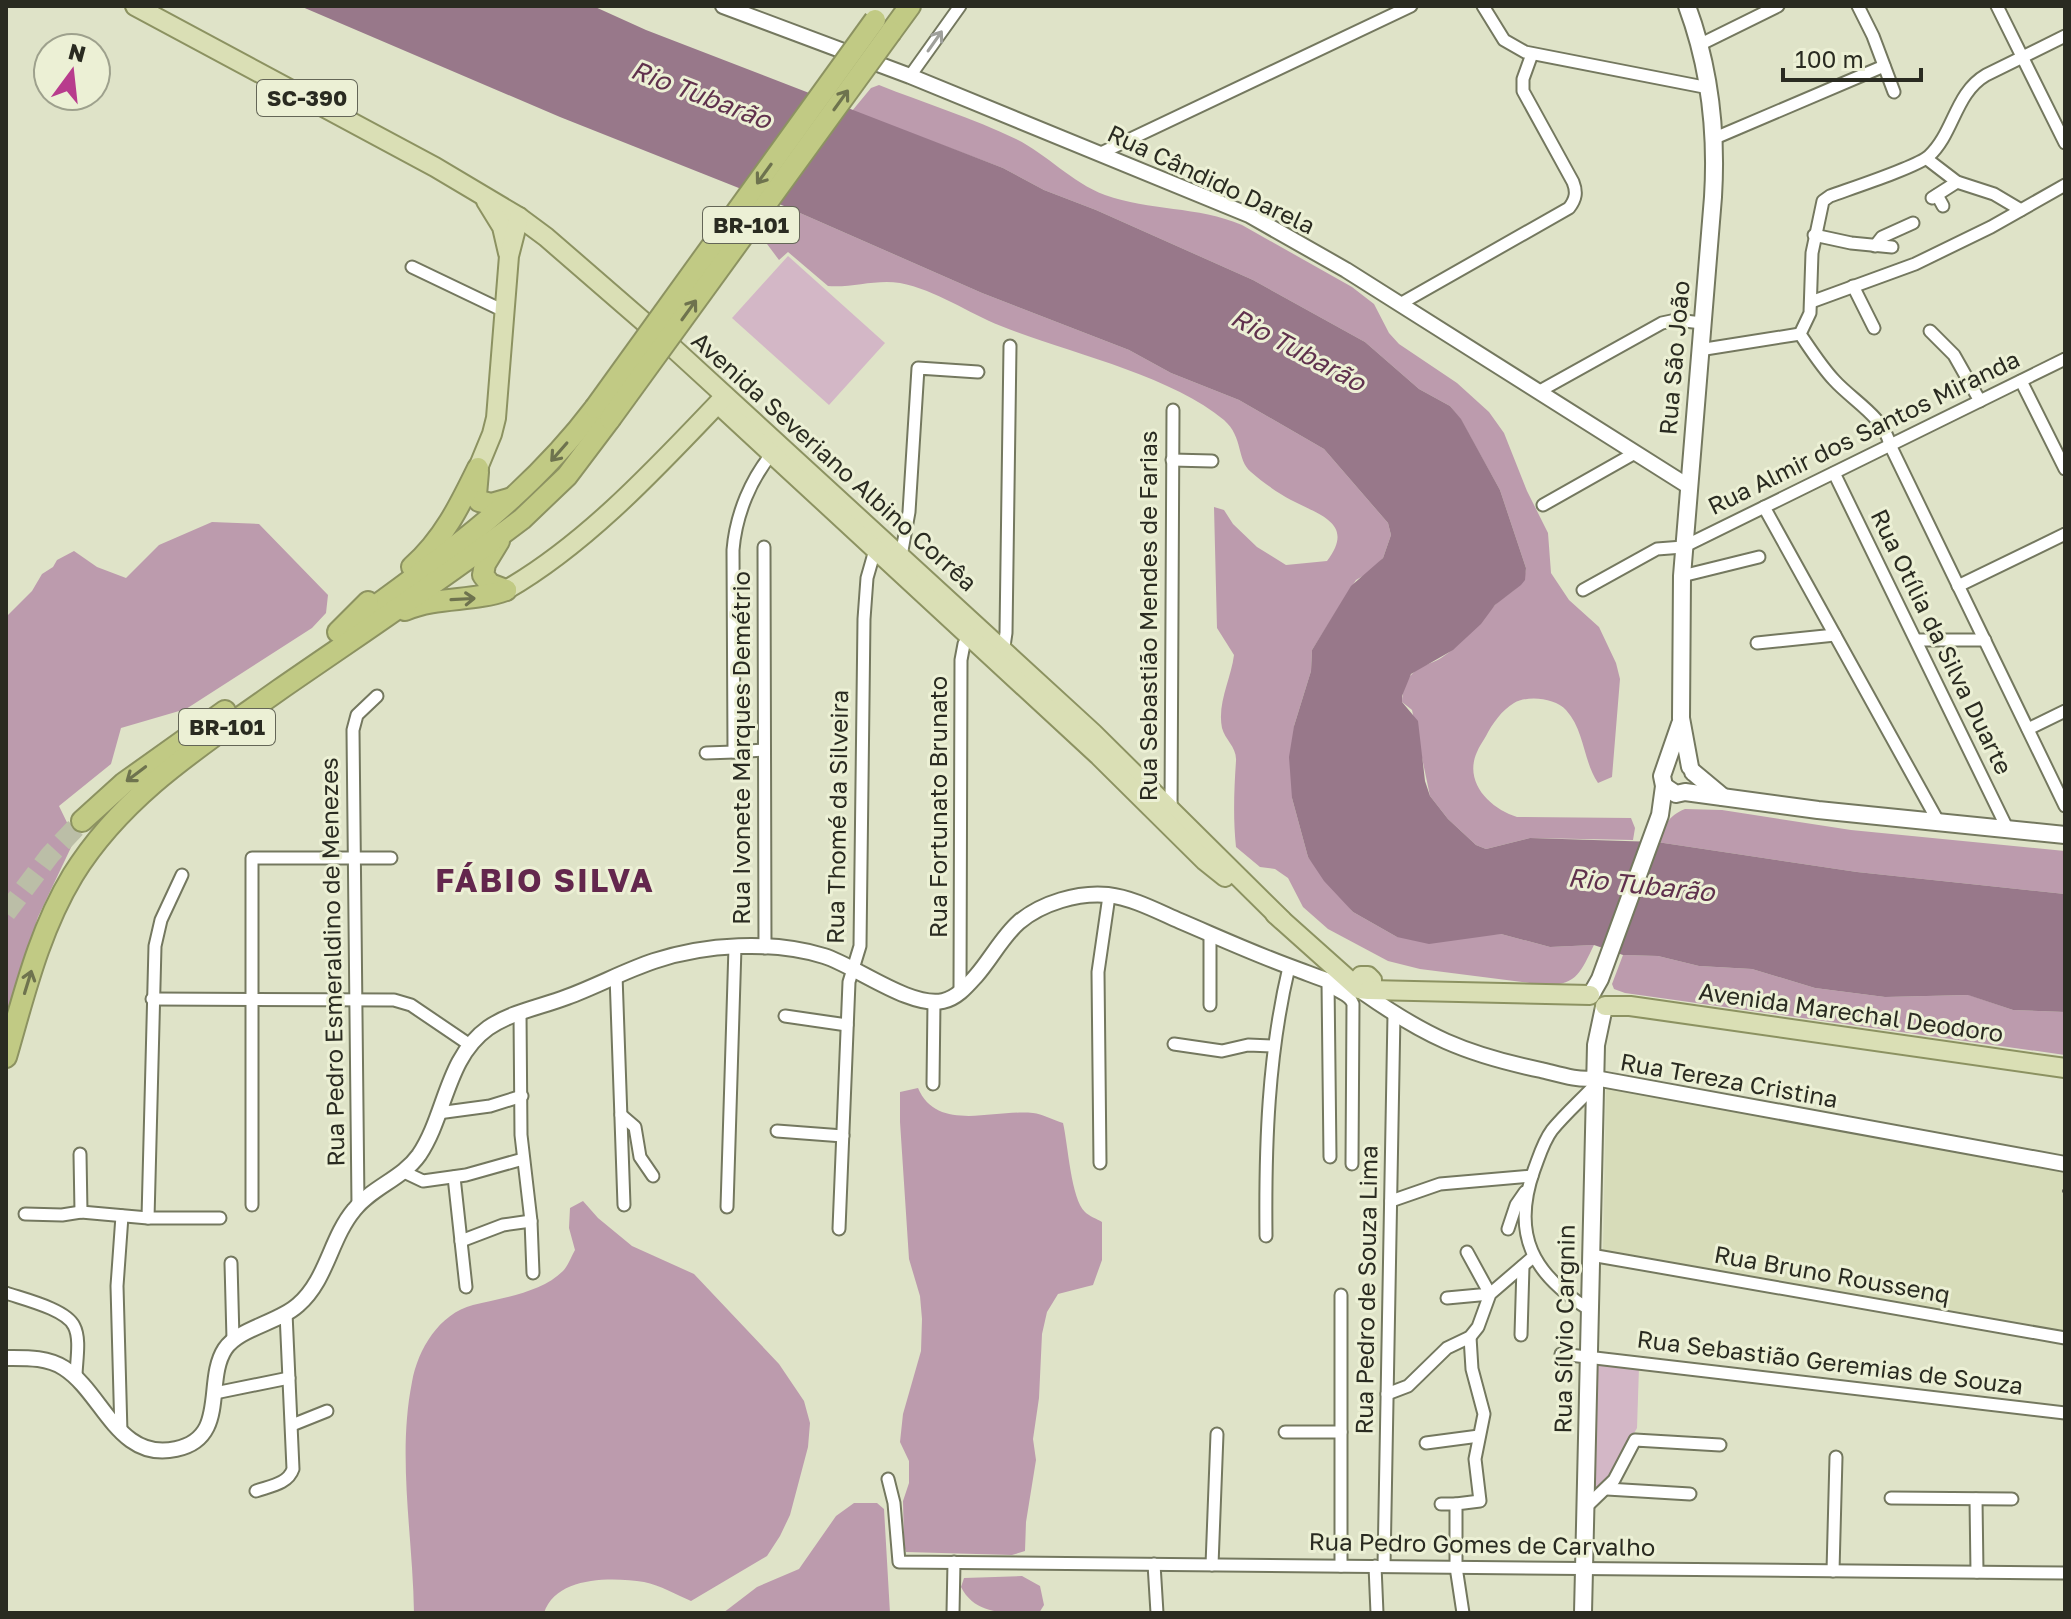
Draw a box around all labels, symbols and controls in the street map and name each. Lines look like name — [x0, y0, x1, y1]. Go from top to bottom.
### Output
one-way arrow — [927, 31, 943, 53]
north arrow — [32, 32, 112, 112]
scale bar — [1783, 32, 1921, 82]
text: N — [66, 37, 89, 67]
text: 100 m — [1795, 44, 1864, 73]
water label: Rio Tubarão — [627, 54, 777, 136]
road number: SC-390 — [257, 80, 357, 116]
one-way arrow — [833, 90, 850, 111]
street label: Rua Cândido Darela — [1103, 118, 1320, 239]
one-way arrow — [755, 163, 772, 184]
road number: BR-101 — [703, 207, 799, 243]
street label: Rua São João — [1652, 279, 1695, 436]
one-way arrow — [681, 300, 697, 322]
water label: Rio Tubarão — [1226, 301, 1372, 398]
street label: Avenida Severiano Albino Corrêa — [687, 325, 984, 597]
street label: Rua Almir dos Santos Miranda — [1703, 343, 2024, 520]
street label: Rua Sebastião Mendes de Farias — [1133, 430, 1162, 802]
one-way arrow — [550, 442, 568, 462]
street label: Rua Otília da Silva Duarte — [1865, 504, 2019, 779]
street label: Rua Ivonete Marques Demétrio — [726, 571, 755, 925]
one-way arrow — [449, 592, 476, 607]
street label: Rua Fortunato Brunato — [923, 676, 952, 938]
street label: Rua Thomé da Silveira — [820, 690, 853, 944]
road number: BR-101 — [179, 709, 275, 745]
street label: Rua Pedro Esmeraldino de Menezes — [313, 757, 350, 1167]
one-way arrow — [126, 766, 148, 782]
district label: FÁBIO SILVA — [435, 861, 655, 899]
water label: Rio Tubarão — [1566, 861, 1717, 908]
one-way arrow — [22, 970, 36, 995]
street label: Avenida Marechal Deodoro — [1697, 976, 2005, 1047]
street label: Rua Tereza Cristina — [1618, 1046, 1840, 1113]
street label: Rua Pedro de Souza Lima — [1348, 1145, 1383, 1435]
street label: Rua Sílvio Cargnin — [1547, 1224, 1580, 1434]
street label: Rua Bruno Roussenq — [1712, 1238, 1952, 1309]
street label: Rua Sebastião Geremias de Souza — [1635, 1323, 2025, 1400]
street label: Rua Pedro Gomes de Carvalho — [1309, 1526, 1656, 1561]

